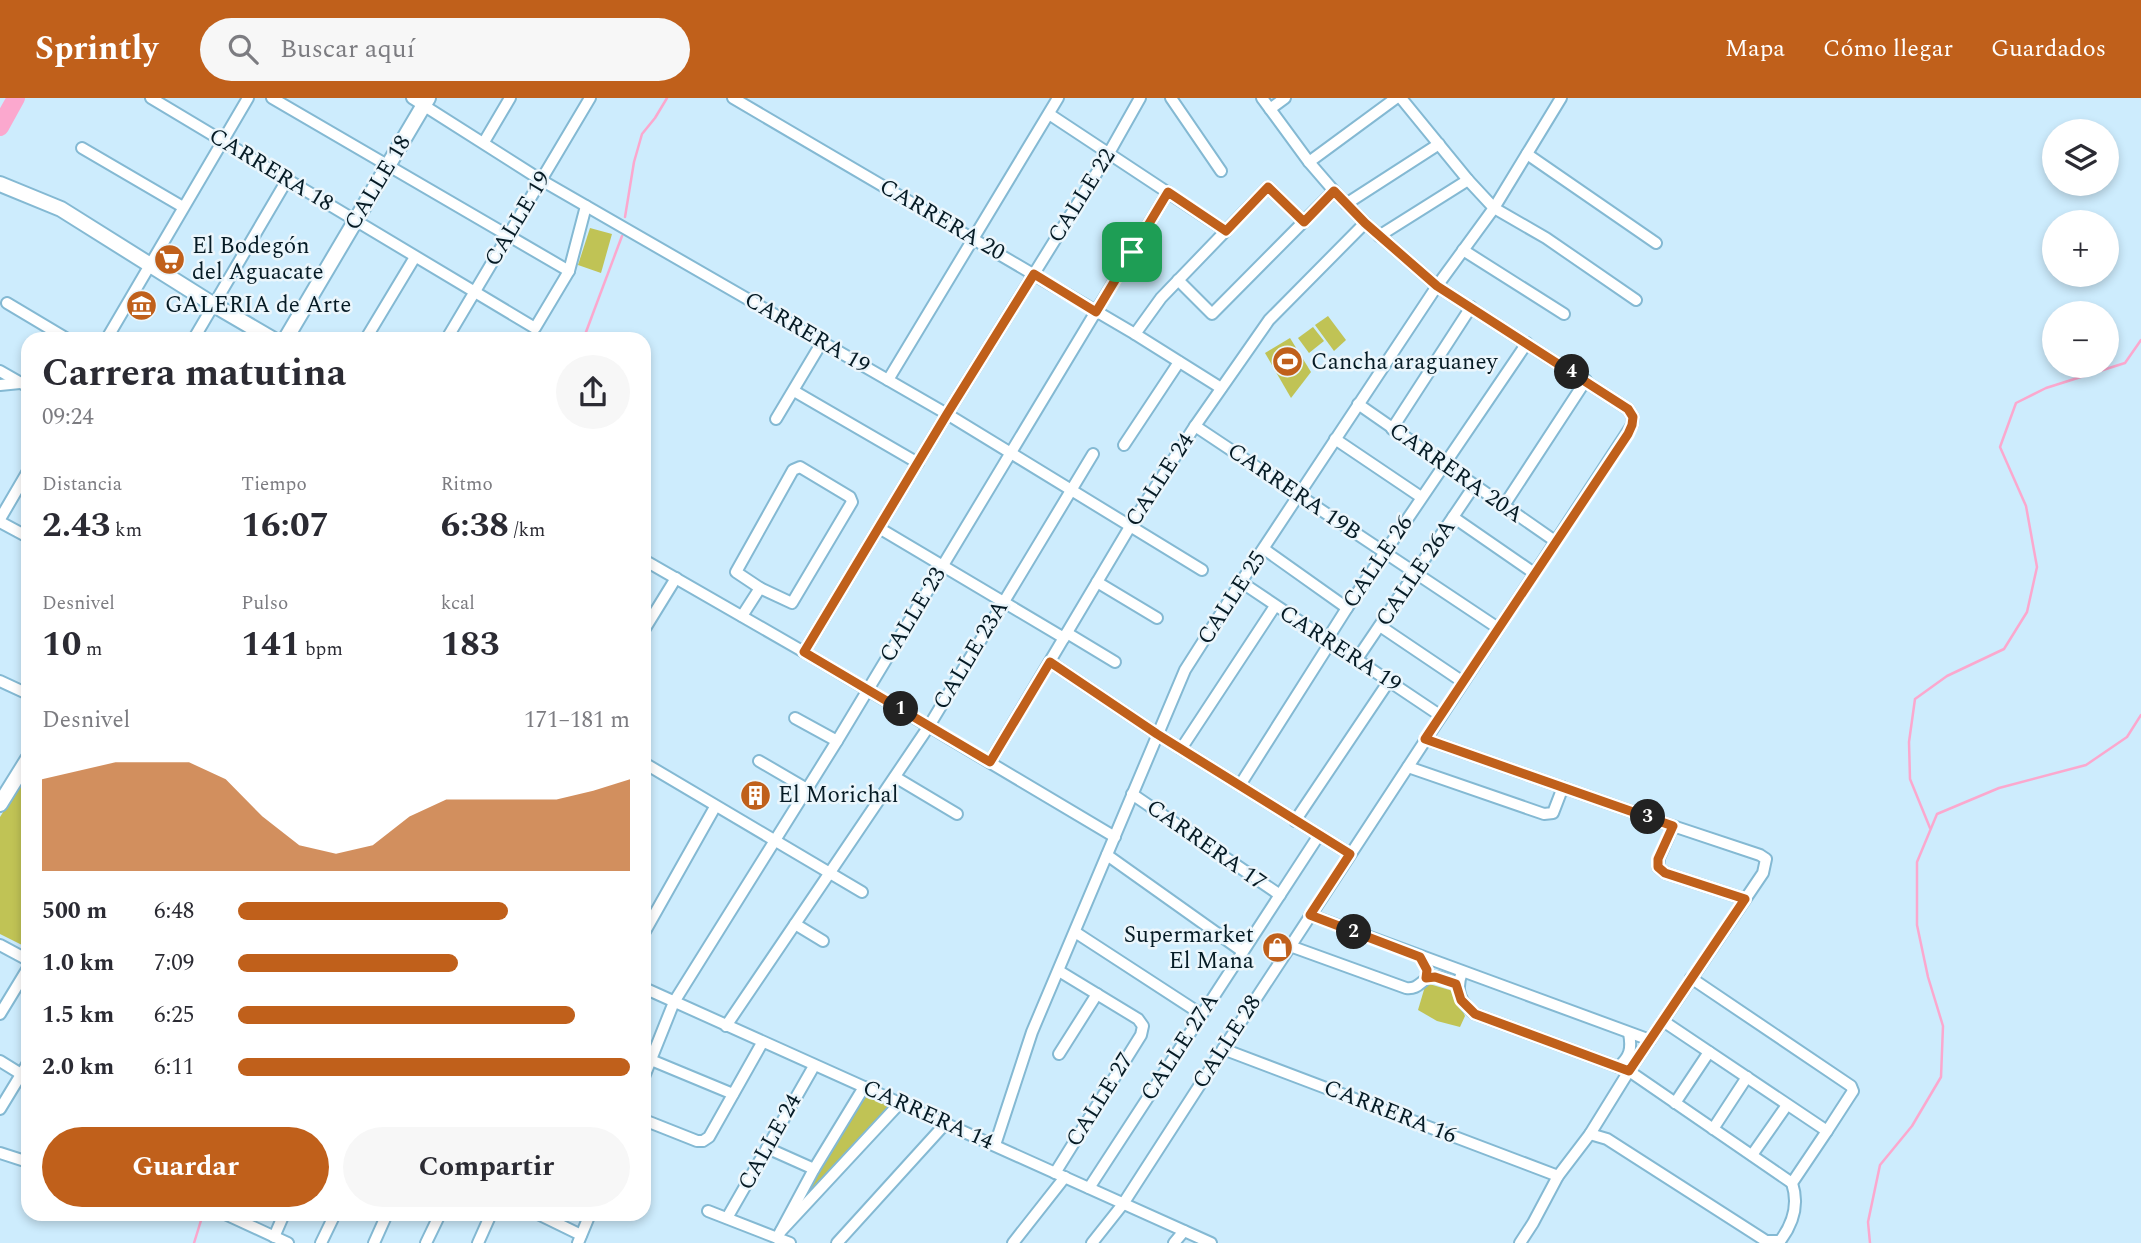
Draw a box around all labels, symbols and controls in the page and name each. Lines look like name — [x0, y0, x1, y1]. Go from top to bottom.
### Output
search box — [200, 18, 690, 81]
text: Sprintly — [35, 24, 158, 74]
text: Buscar aquí — [280, 29, 415, 69]
icon: search — [224, 30, 262, 68]
text: Mapa — [1725, 31, 1785, 67]
text: Cómo llegar — [1823, 31, 1953, 67]
text: Guardados — [1991, 31, 2106, 67]
street label: CARRERA 18 — [202, 119, 340, 221]
map controls — [2042, 119, 2119, 378]
button: layers — [2042, 119, 2119, 196]
street label: CALLE 18 — [336, 129, 420, 237]
street label: CALLE 22 — [1039, 142, 1125, 250]
street label: CALLE 19 — [476, 165, 560, 273]
street label: CARRERA 20 — [873, 170, 1011, 270]
button: + — [2042, 210, 2119, 287]
pin — [1102, 222, 1162, 282]
place label: El Bodegón del Aguacate — [192, 229, 324, 290]
icon: arrive — [1113, 233, 1151, 271]
supermarket icon: El Bodegón del Aguacate — [152, 242, 186, 276]
street label: CARRERA 19 — [738, 283, 876, 383]
museum icon: GALERIA de Arte — [125, 288, 159, 322]
place label: GALERIA de Arte — [165, 288, 351, 323]
button: − — [2042, 301, 2119, 378]
text: Carrera matutina — [42, 345, 346, 403]
sports icon: Cancha araguaney — [1271, 345, 1305, 379]
place label: Cancha araguaney — [1311, 345, 1499, 380]
pin: 4 — [1554, 354, 1590, 390]
button: share — [556, 355, 630, 429]
text: 4 — [1566, 357, 1577, 386]
text: 09:24 — [42, 400, 94, 435]
street label: CARRERA 20A — [1382, 414, 1530, 532]
street label: CALLE 24 — [1116, 426, 1204, 534]
street label: CARRERA 19B — [1220, 434, 1368, 550]
text: Distancia — [42, 470, 122, 499]
text: Tiempo — [241, 470, 307, 499]
text: Ritmo — [441, 470, 493, 499]
text: 2.43 — [42, 499, 110, 552]
text: 16:07 — [241, 499, 329, 552]
text: 6:38 — [441, 499, 509, 552]
street label: CALLE 26 — [1334, 508, 1422, 616]
street label: CALLE 26A — [1367, 512, 1465, 634]
text: km — [110, 516, 142, 545]
text: /km — [509, 516, 545, 545]
street label: CALLE 25 — [1188, 544, 1276, 652]
street label: CALLE 23 — [871, 561, 955, 669]
text: Desnivel — [42, 589, 115, 618]
text: Pulso — [241, 589, 288, 618]
text: kcal — [441, 589, 475, 618]
street label: CALLE 23A — [924, 593, 1018, 717]
street label: CARRERA 19 — [1272, 596, 1408, 702]
text: 10 — [42, 618, 81, 671]
text: 141 — [241, 618, 300, 671]
text: 183 — [441, 618, 500, 671]
text: m — [81, 635, 102, 664]
text: bpm — [300, 635, 343, 664]
pin: 1 — [884, 692, 918, 726]
text: 1 — [895, 694, 906, 723]
text: Desnivel — [42, 703, 130, 738]
text: 171–181 m — [524, 703, 630, 738]
building icon: El Morichal — [738, 778, 772, 812]
place label: El Morichal — [778, 778, 899, 813]
street label: CARRERA 17 — [1139, 790, 1273, 900]
pin: 3 — [1630, 800, 1666, 834]
text: 3 — [1642, 802, 1653, 831]
text: 500 m — [42, 894, 107, 929]
text: 6:48 — [154, 894, 194, 929]
pin: 2 — [1336, 914, 1372, 950]
text: 2 — [1348, 917, 1359, 946]
place label: Supermarket El Mana — [1124, 918, 1254, 979]
shop icon: Supermarket El Mana — [1260, 931, 1294, 965]
text: 1.0 km — [42, 946, 114, 981]
text: 7:09 — [154, 946, 194, 981]
street label: CALLE 27A — [1132, 986, 1228, 1108]
street label: CALLE 28 — [1183, 988, 1271, 1096]
text: 1.5 km — [42, 998, 114, 1033]
text: 6:25 — [154, 998, 194, 1033]
street label: CALLE 27 — [1057, 1046, 1143, 1154]
text: 2.0 km — [42, 1050, 114, 1085]
text: 6:11 — [154, 1050, 194, 1085]
street label: CARRERA 14 — [857, 1071, 1000, 1160]
street label: CARRERA 16 — [1318, 1071, 1462, 1153]
street label: CALLE 24 — [729, 1087, 811, 1197]
button: Guardar — [42, 1127, 329, 1207]
button: Compartir — [343, 1127, 630, 1207]

